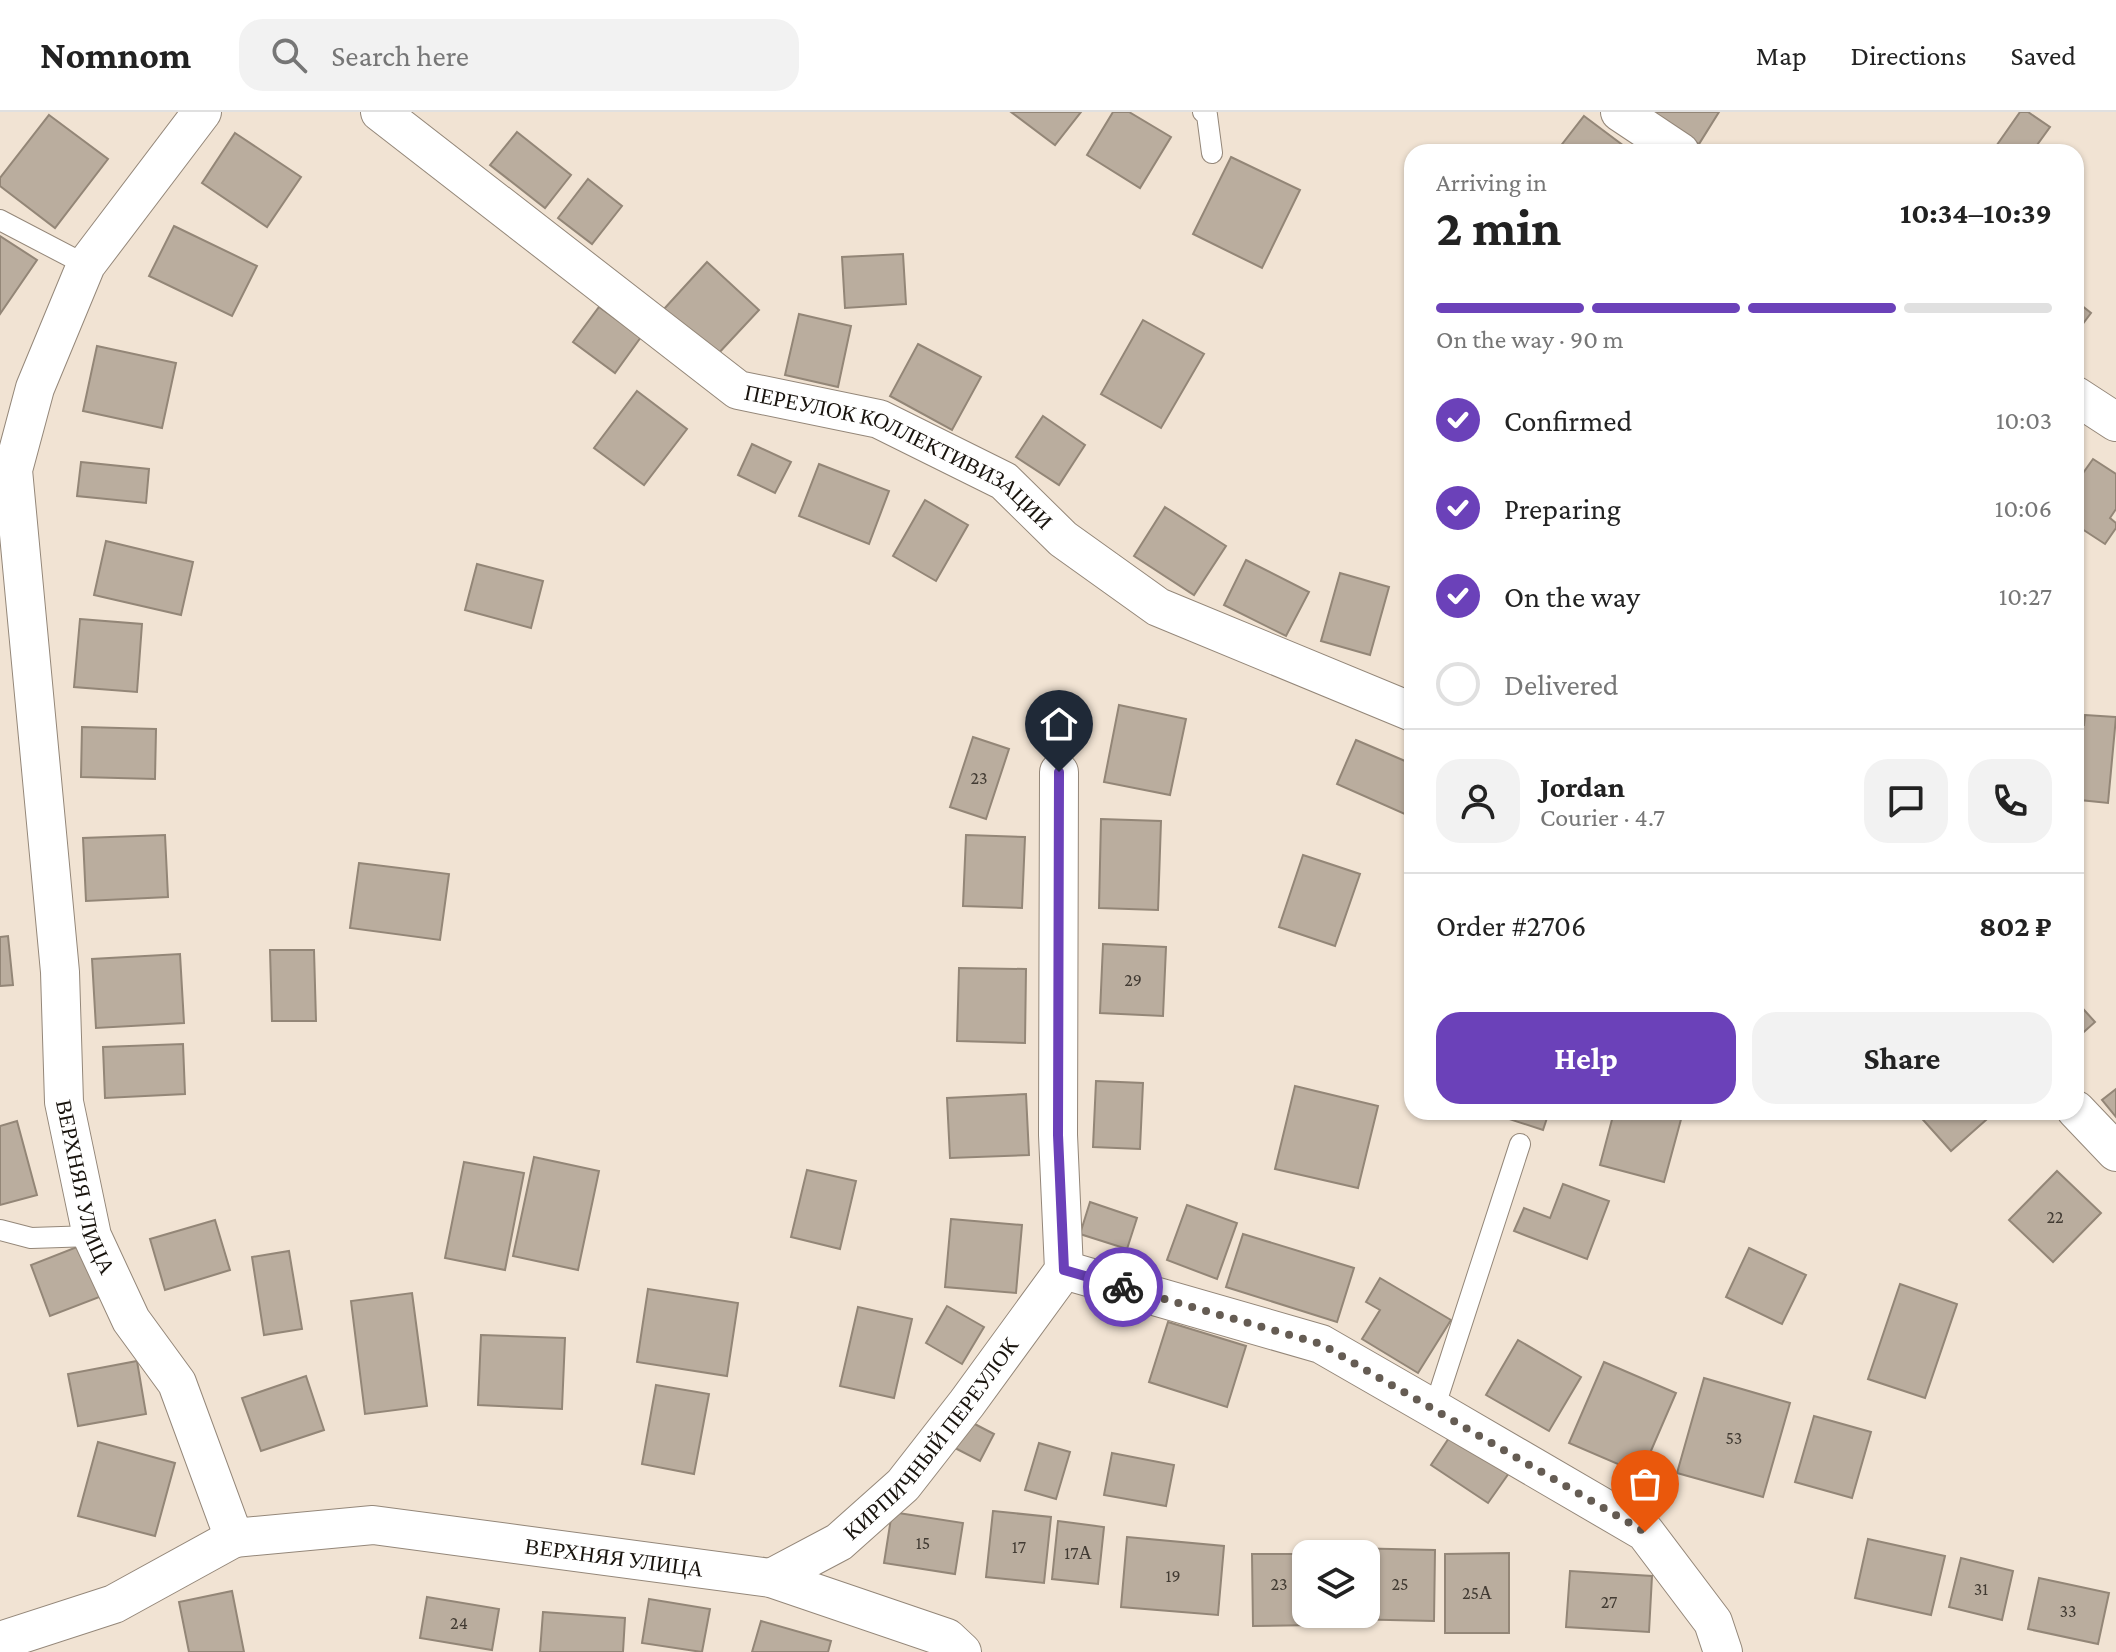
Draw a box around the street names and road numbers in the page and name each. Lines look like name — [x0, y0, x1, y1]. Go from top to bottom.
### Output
street label: ПЕРЕУЛОК КОЛЛЕКТИВИЗАЦИИ — [742, 380, 1057, 534]
street label: ВЕРХНЯЯ УЛИЦА — [51, 1097, 120, 1278]
street label: КИРПИЧНЫЙ ПЕРЕУЛОК — [839, 1333, 1024, 1545]
street label: ВЕРХНЯЯ УЛИЦА — [523, 1533, 705, 1582]

